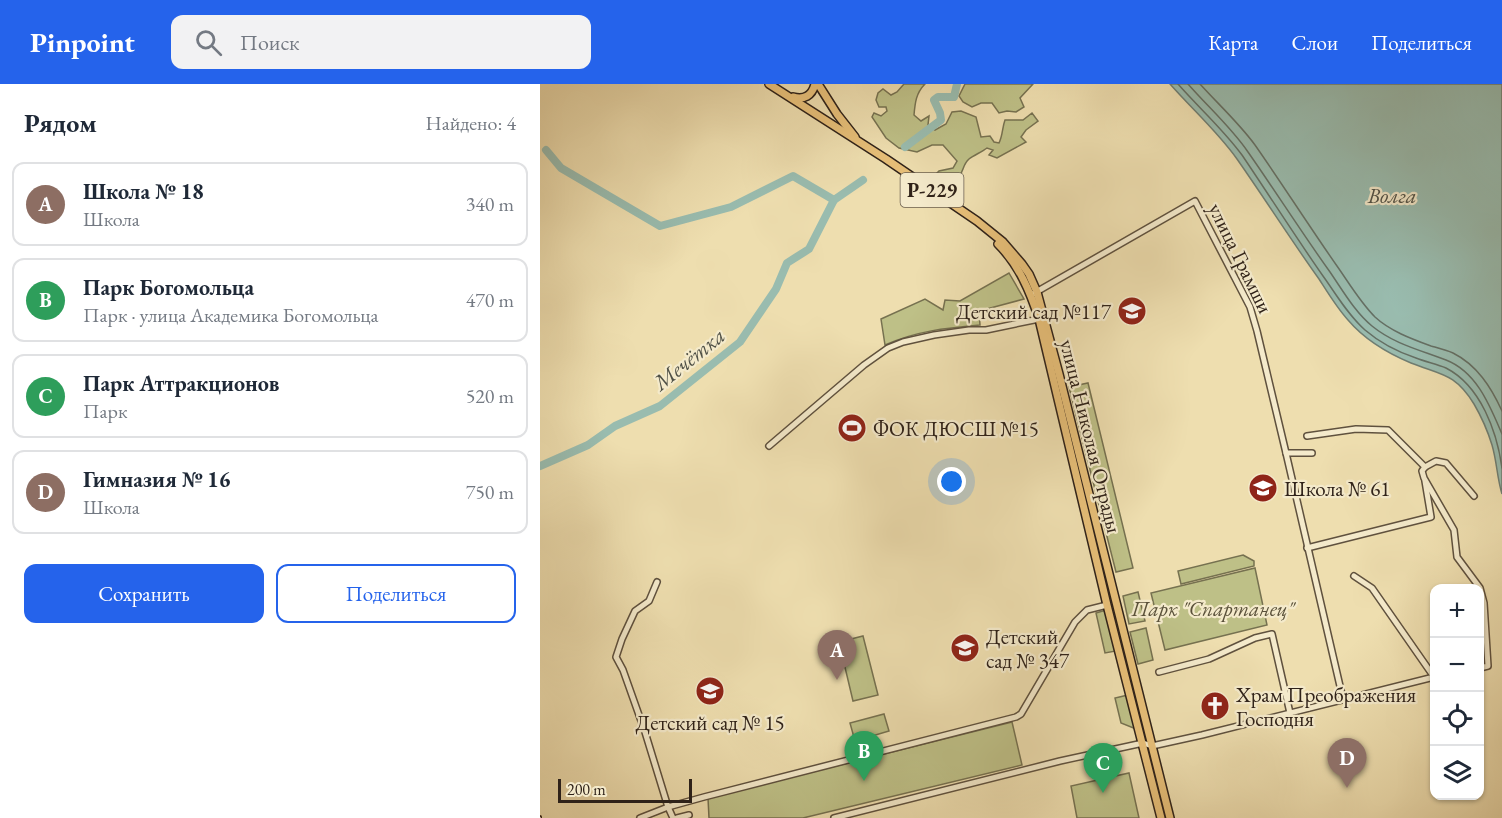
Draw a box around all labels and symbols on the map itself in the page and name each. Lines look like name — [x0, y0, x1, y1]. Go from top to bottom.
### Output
road number: Р-229 — [900, 173, 964, 207]
water label: Волга — [1366, 181, 1417, 210]
street label: улица Грамши — [1203, 198, 1279, 318]
school or university icon: Детский сад №117 — [1116, 295, 1148, 327]
place label: Детский сад №117 — [956, 298, 1112, 325]
water label: Мечётка — [645, 321, 731, 398]
street label: улица Николая Отрады — [1054, 336, 1128, 536]
sports icon: ФОК ДЮСШ №15 — [836, 412, 868, 444]
place label: ФОК ДЮСШ №15 — [873, 415, 1039, 442]
your location — [937, 467, 966, 496]
school or university icon: Школа № 61 — [1247, 472, 1279, 504]
place label: Школа № 61 — [1284, 475, 1390, 502]
park label: Парк "Спартанец" — [1131, 595, 1297, 622]
place label: Детский сад № 347 — [986, 623, 1070, 674]
pin: A — [818, 630, 856, 680]
school or university icon: Детский сад № 347 — [949, 632, 981, 664]
school or university icon: Детский сад № 15 — [694, 675, 726, 707]
place label: Храм Преображения Господня — [1235, 681, 1416, 732]
church icon: Храм Преображения Господня — [1199, 690, 1231, 722]
place label: Детский сад № 15 — [635, 709, 785, 736]
pin: B — [844, 732, 884, 781]
pin: D — [1328, 738, 1366, 788]
pin: C — [1084, 744, 1122, 793]
scale bar — [558, 776, 692, 804]

